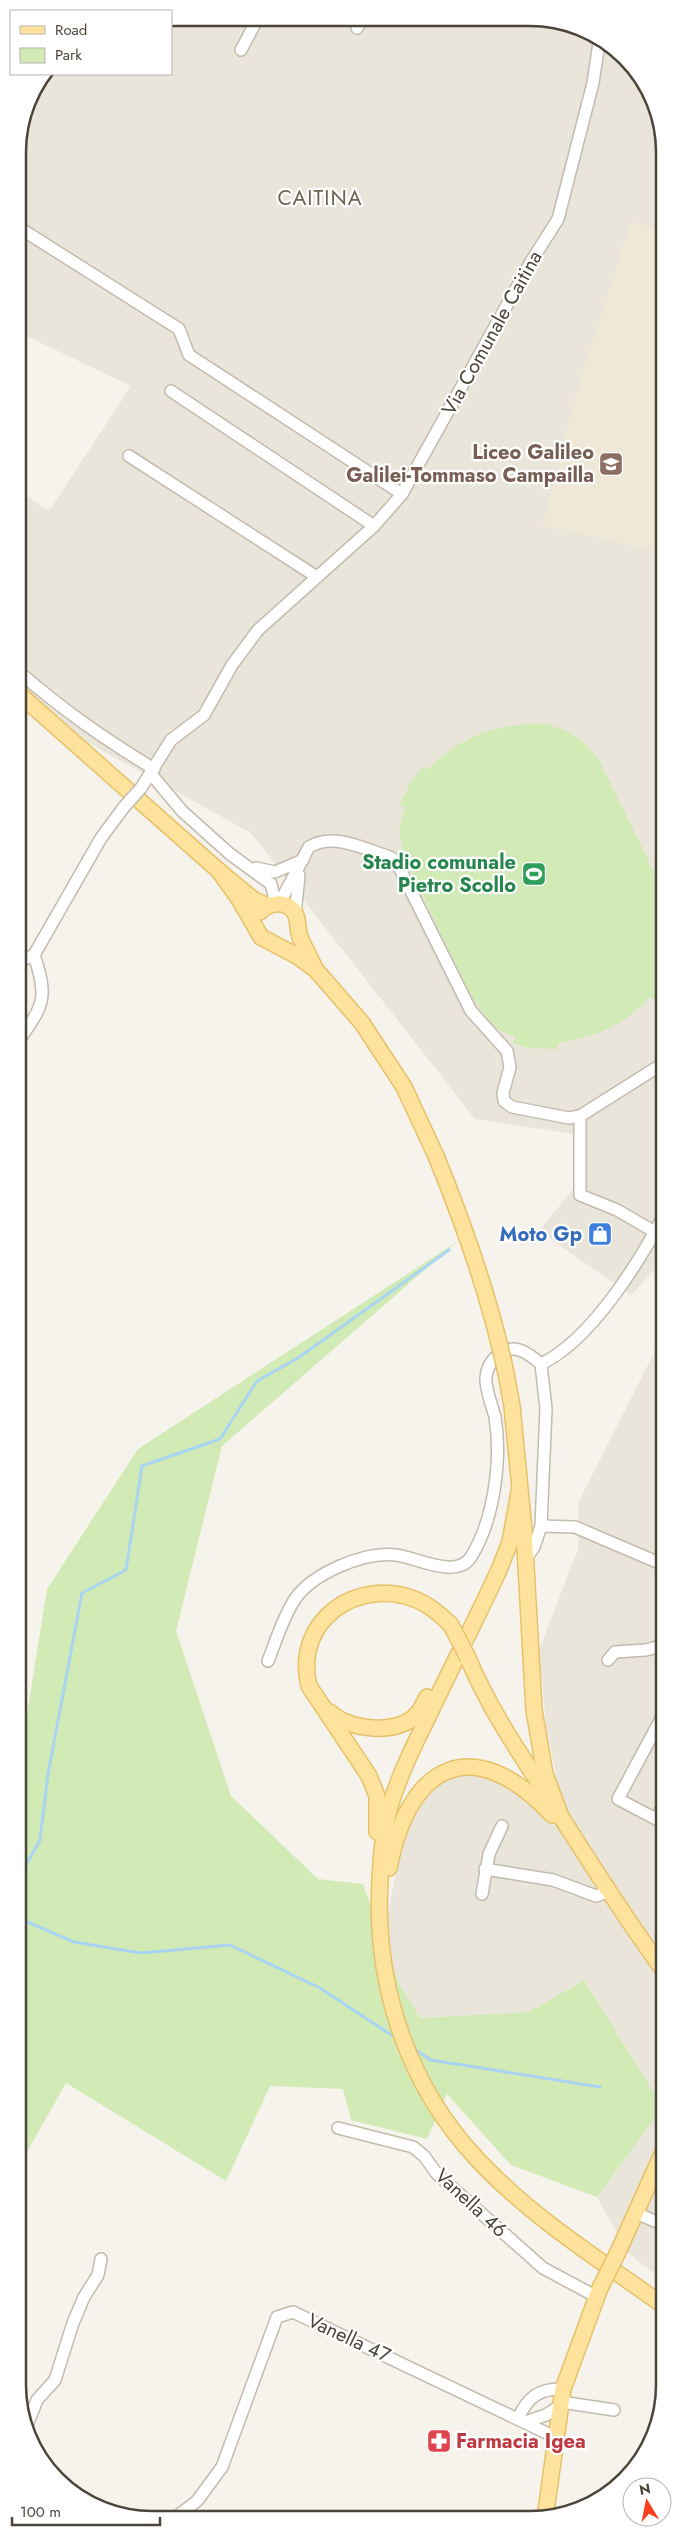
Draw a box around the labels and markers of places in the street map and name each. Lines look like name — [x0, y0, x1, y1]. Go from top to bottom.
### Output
place label: Liceo Galileo Galilei-Tommaso Campailla — [346, 438, 594, 490]
school or university icon: Liceo Galileo Galilei-Tommaso Campailla — [598, 451, 624, 477]
place label: Stadio comunale Pietro Scollo — [362, 848, 516, 900]
sports icon: Stadio comunale Pietro Scollo — [521, 861, 547, 887]
place label: Moto Gp — [500, 1220, 582, 1249]
shop icon: Moto Gp — [587, 1221, 613, 1247]
place label: Farmacia Igea — [456, 2427, 586, 2456]
pharmacy icon: Farmacia Igea — [426, 2428, 452, 2454]

